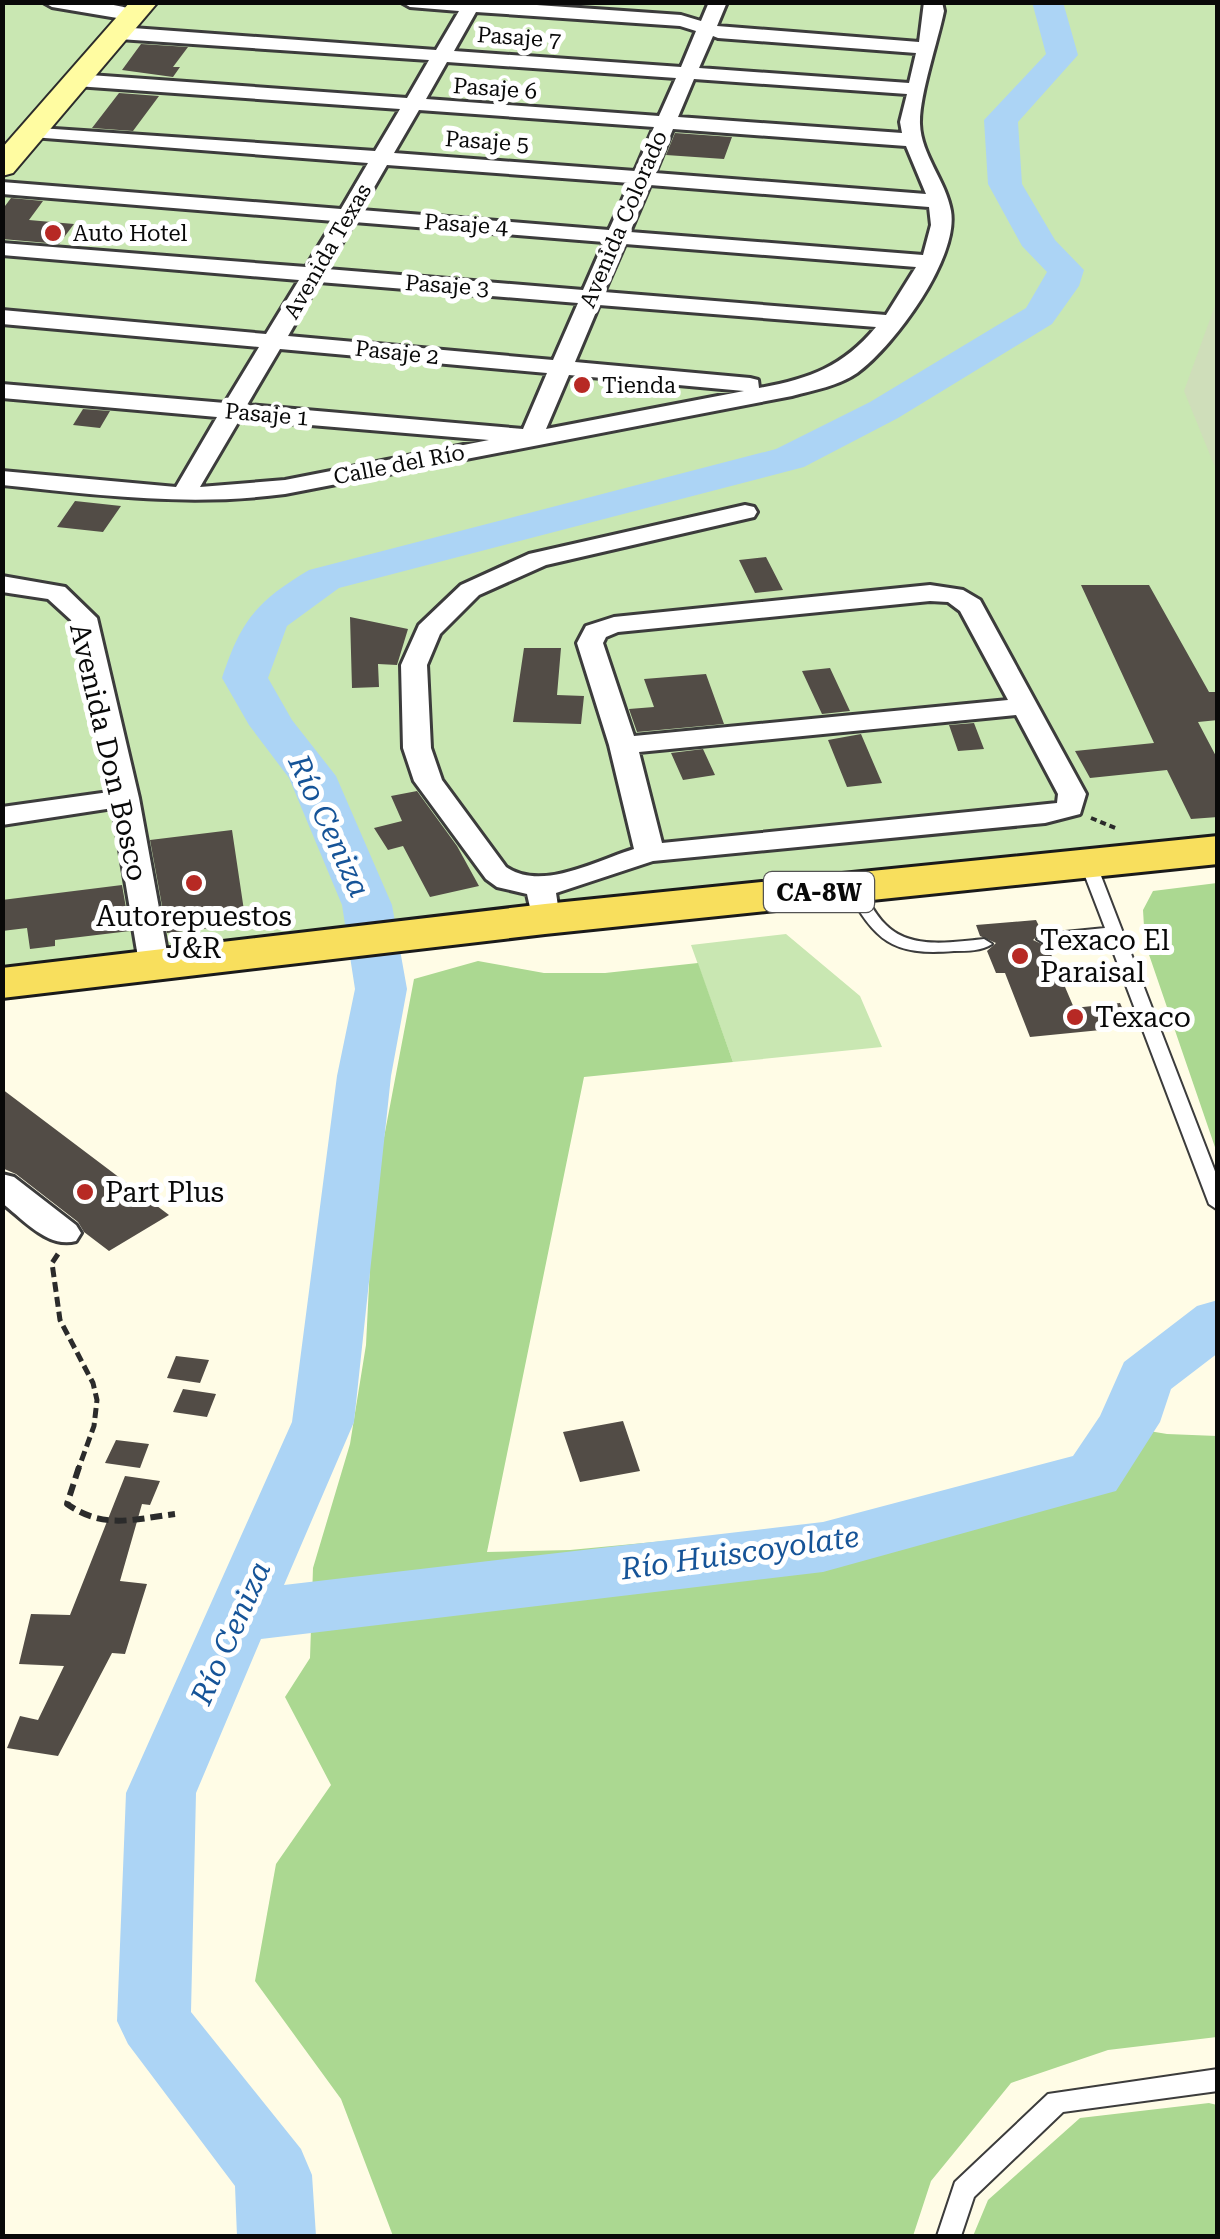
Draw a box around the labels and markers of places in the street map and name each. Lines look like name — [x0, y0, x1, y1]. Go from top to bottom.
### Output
place label: Auto Hotel — [73, 221, 187, 246]
marker: Auto Hotel — [42, 222, 64, 244]
place label: Tienda — [602, 373, 676, 398]
marker: Tienda — [571, 374, 593, 396]
marker: Autorepuestos J&R — [183, 872, 205, 894]
place label: Autorepuestos J&R — [96, 900, 292, 965]
place label: Texaco El Paraisal — [1040, 924, 1170, 989]
marker: Texaco El Paraisal — [1009, 945, 1031, 967]
place label: Texaco — [1095, 1001, 1191, 1034]
marker: Texaco — [1064, 1006, 1086, 1028]
place label: Part Plus — [105, 1176, 224, 1209]
marker: Part Plus — [74, 1181, 96, 1203]

